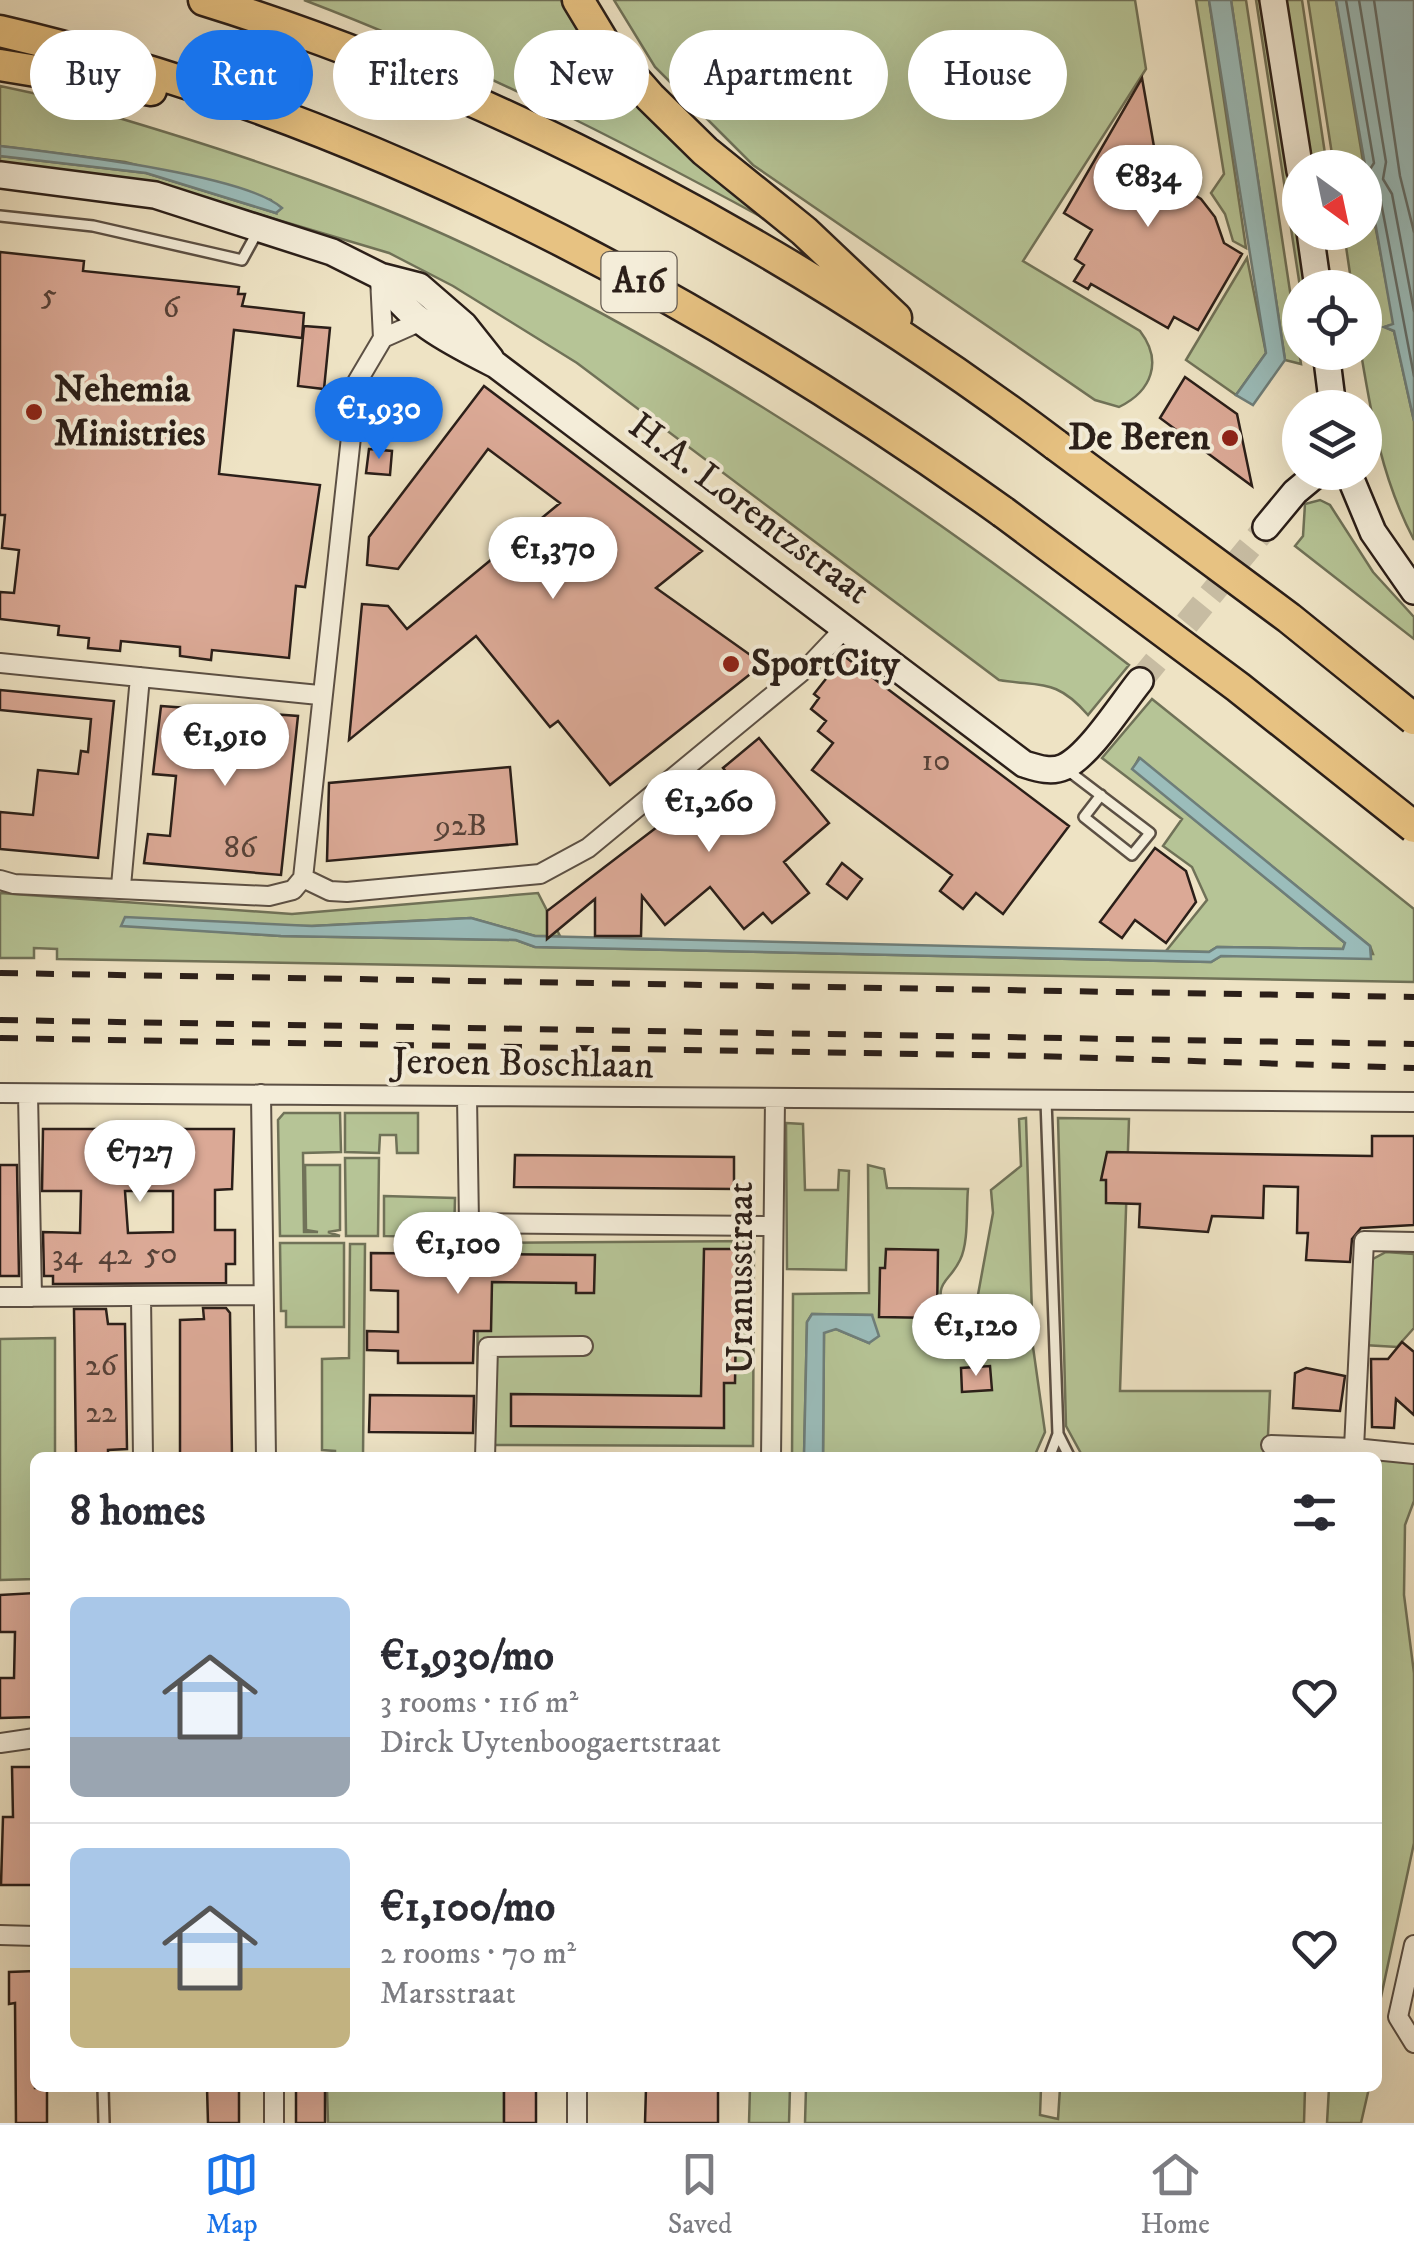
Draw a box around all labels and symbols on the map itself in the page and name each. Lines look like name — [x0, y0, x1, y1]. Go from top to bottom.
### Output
pin: €834 — [1089, 145, 1207, 230]
north arrow — [1282, 150, 1382, 250]
road number: A16 — [602, 252, 676, 312]
house number: 5 — [41, 275, 57, 315]
house number: 6 — [163, 288, 181, 328]
place label: Nehemia Ministries — [54, 366, 206, 458]
pin: €1,930 — [298, 377, 460, 462]
marker: Nehemia Ministries — [23, 401, 45, 423]
street label: H.A. Lorentzstraat — [618, 402, 880, 616]
place label: De Beren — [1068, 414, 1210, 462]
marker: De Beren — [1219, 427, 1241, 449]
pin: €1,370 — [472, 517, 634, 602]
place label: SportCity — [751, 640, 901, 688]
marker: SportCity — [720, 653, 742, 675]
pin: €1,910 — [144, 704, 306, 789]
house number: 10 — [922, 741, 950, 781]
pin: €1,260 — [628, 770, 790, 855]
house number: 92B — [433, 806, 487, 846]
house number: 86 — [224, 828, 258, 868]
street label: Jeroen Boschlaan — [389, 1038, 654, 1090]
pin: €727 — [81, 1120, 199, 1205]
street label: Uranusstraat — [717, 1182, 765, 1374]
pin: €1,100 — [377, 1212, 539, 1297]
house number: 50 — [144, 1234, 178, 1274]
house number: 42 — [98, 1235, 132, 1275]
house number: 34 — [52, 1236, 83, 1276]
pin: €1,120 — [895, 1294, 1057, 1379]
house number: 26 — [85, 1346, 119, 1386]
house number: 22 — [85, 1393, 117, 1433]

